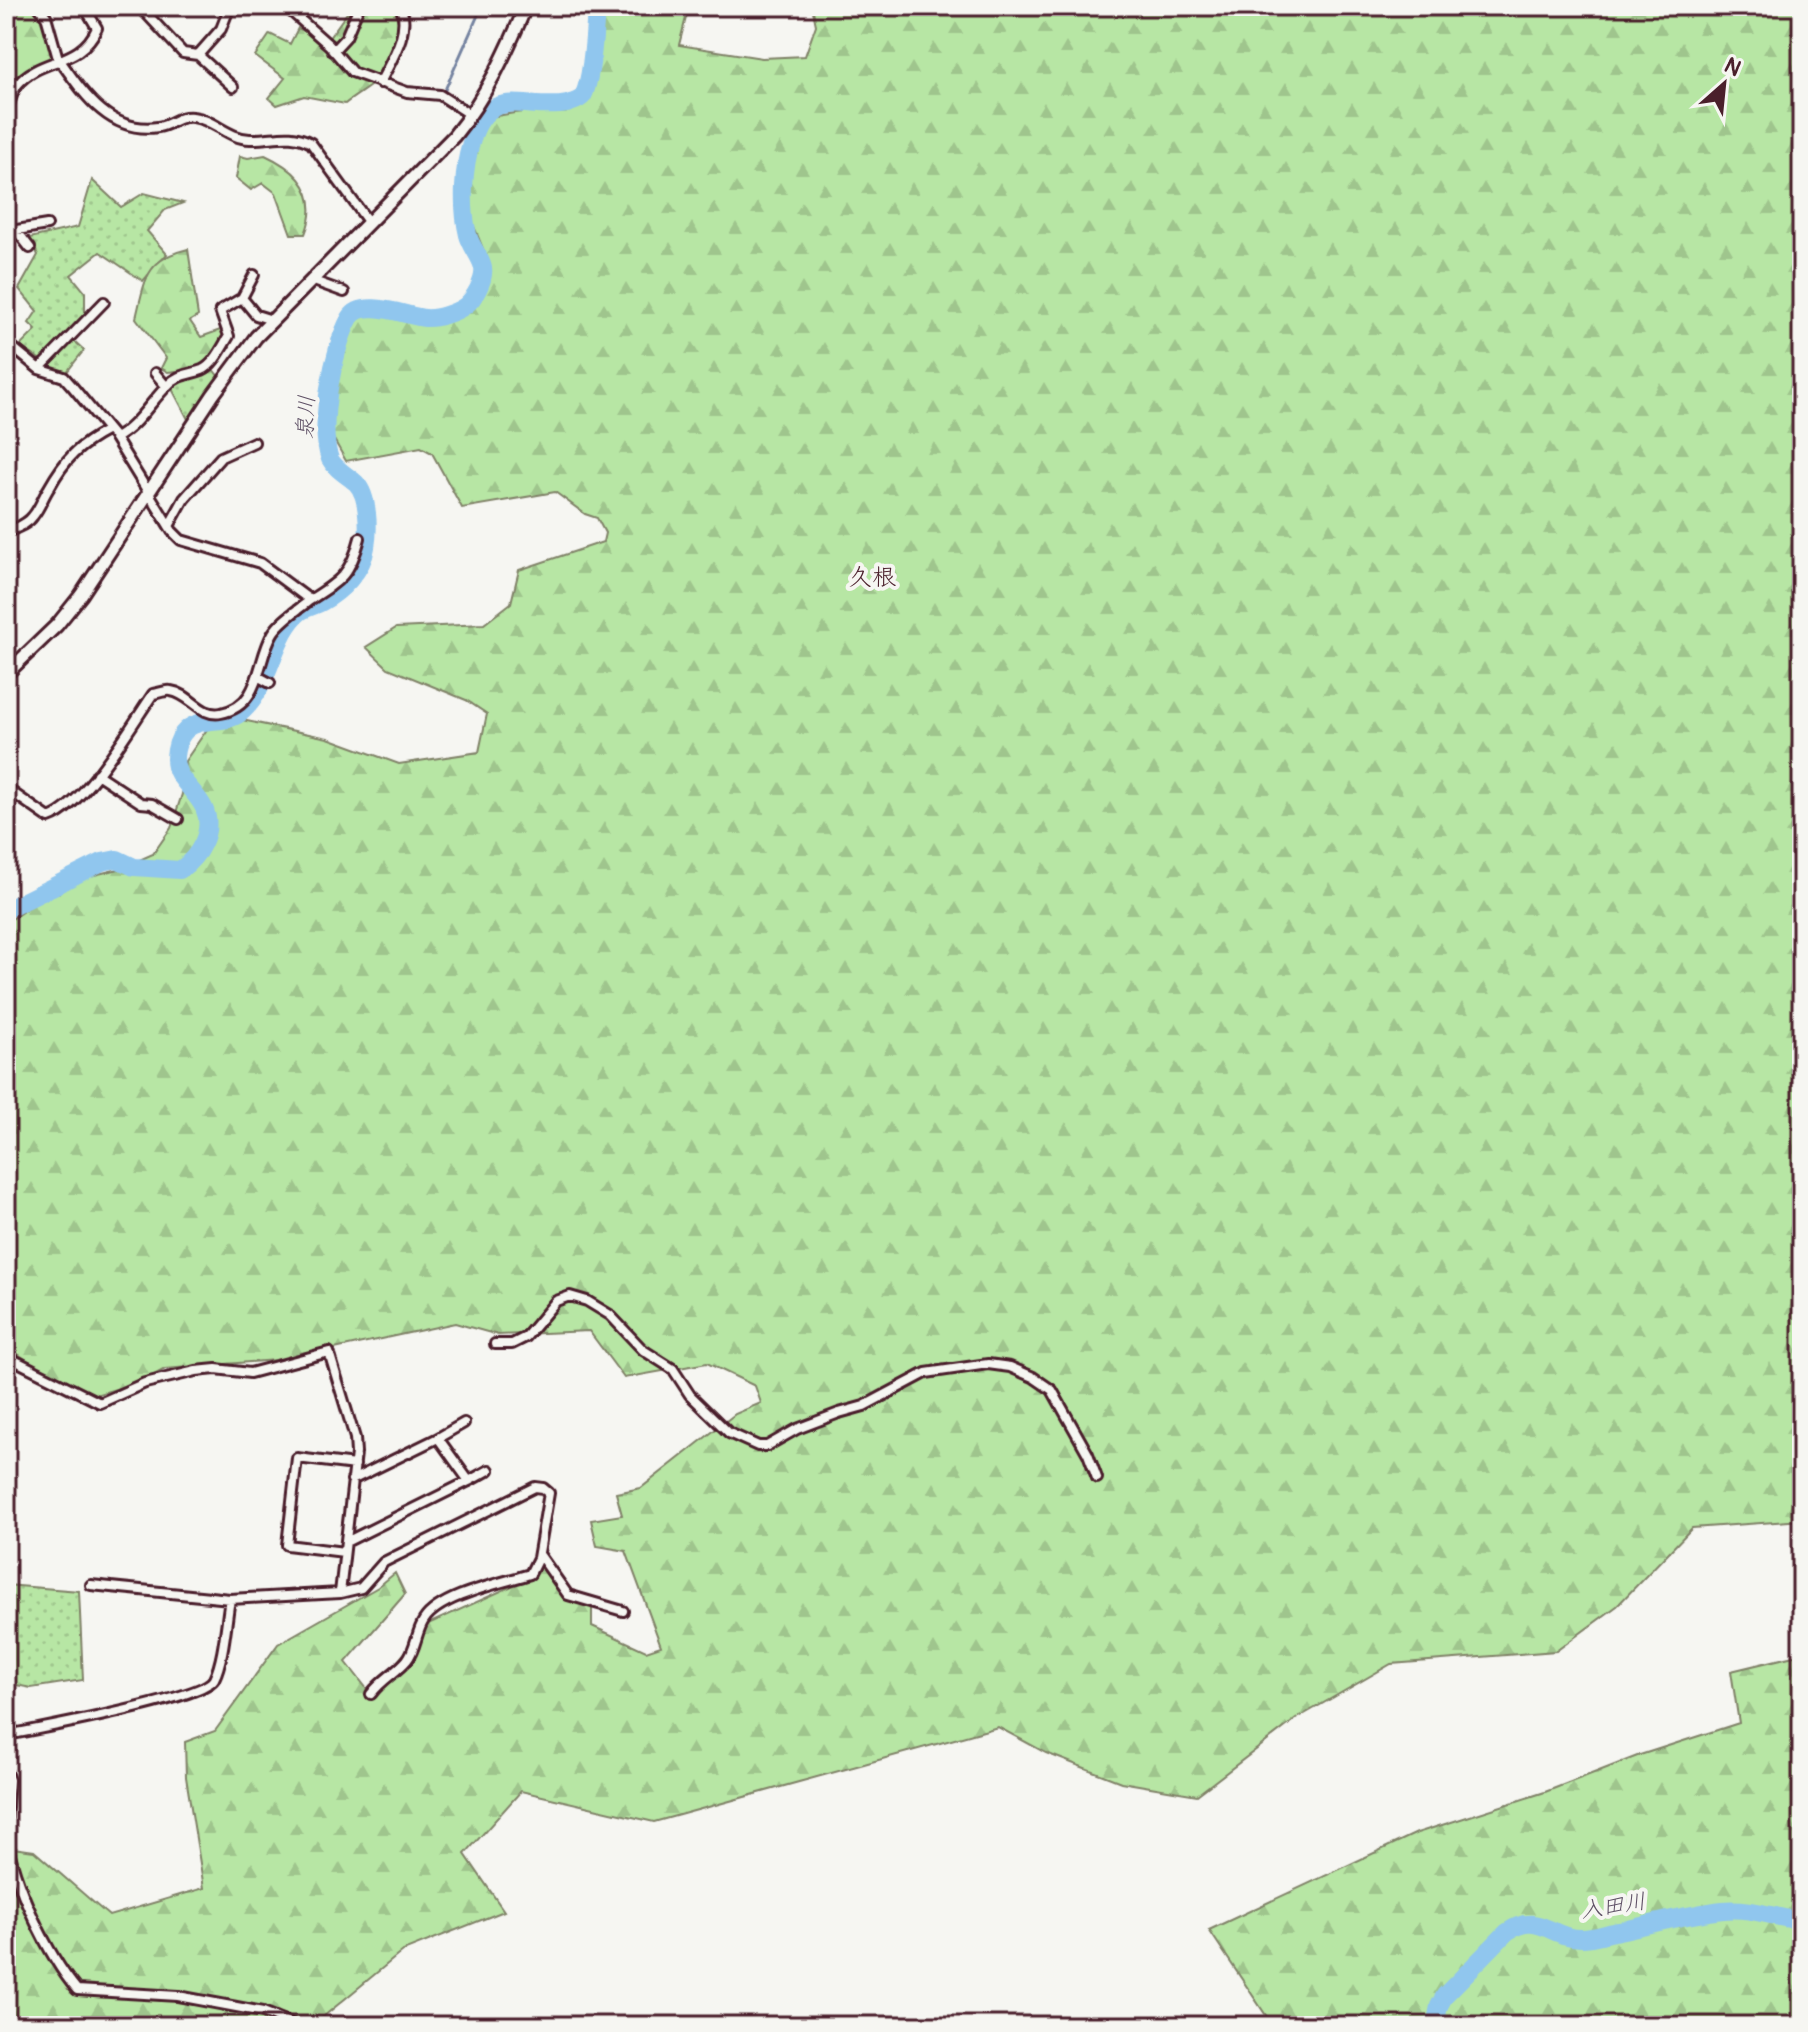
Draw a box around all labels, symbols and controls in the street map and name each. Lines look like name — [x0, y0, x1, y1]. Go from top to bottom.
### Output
north arrow — [1684, 44, 1764, 124]
text: N — [1720, 51, 1746, 83]
water label: 泉川 — [291, 394, 321, 440]
district label: 久根 — [848, 563, 896, 592]
water label: 入田川 — [1578, 1887, 1648, 1925]

